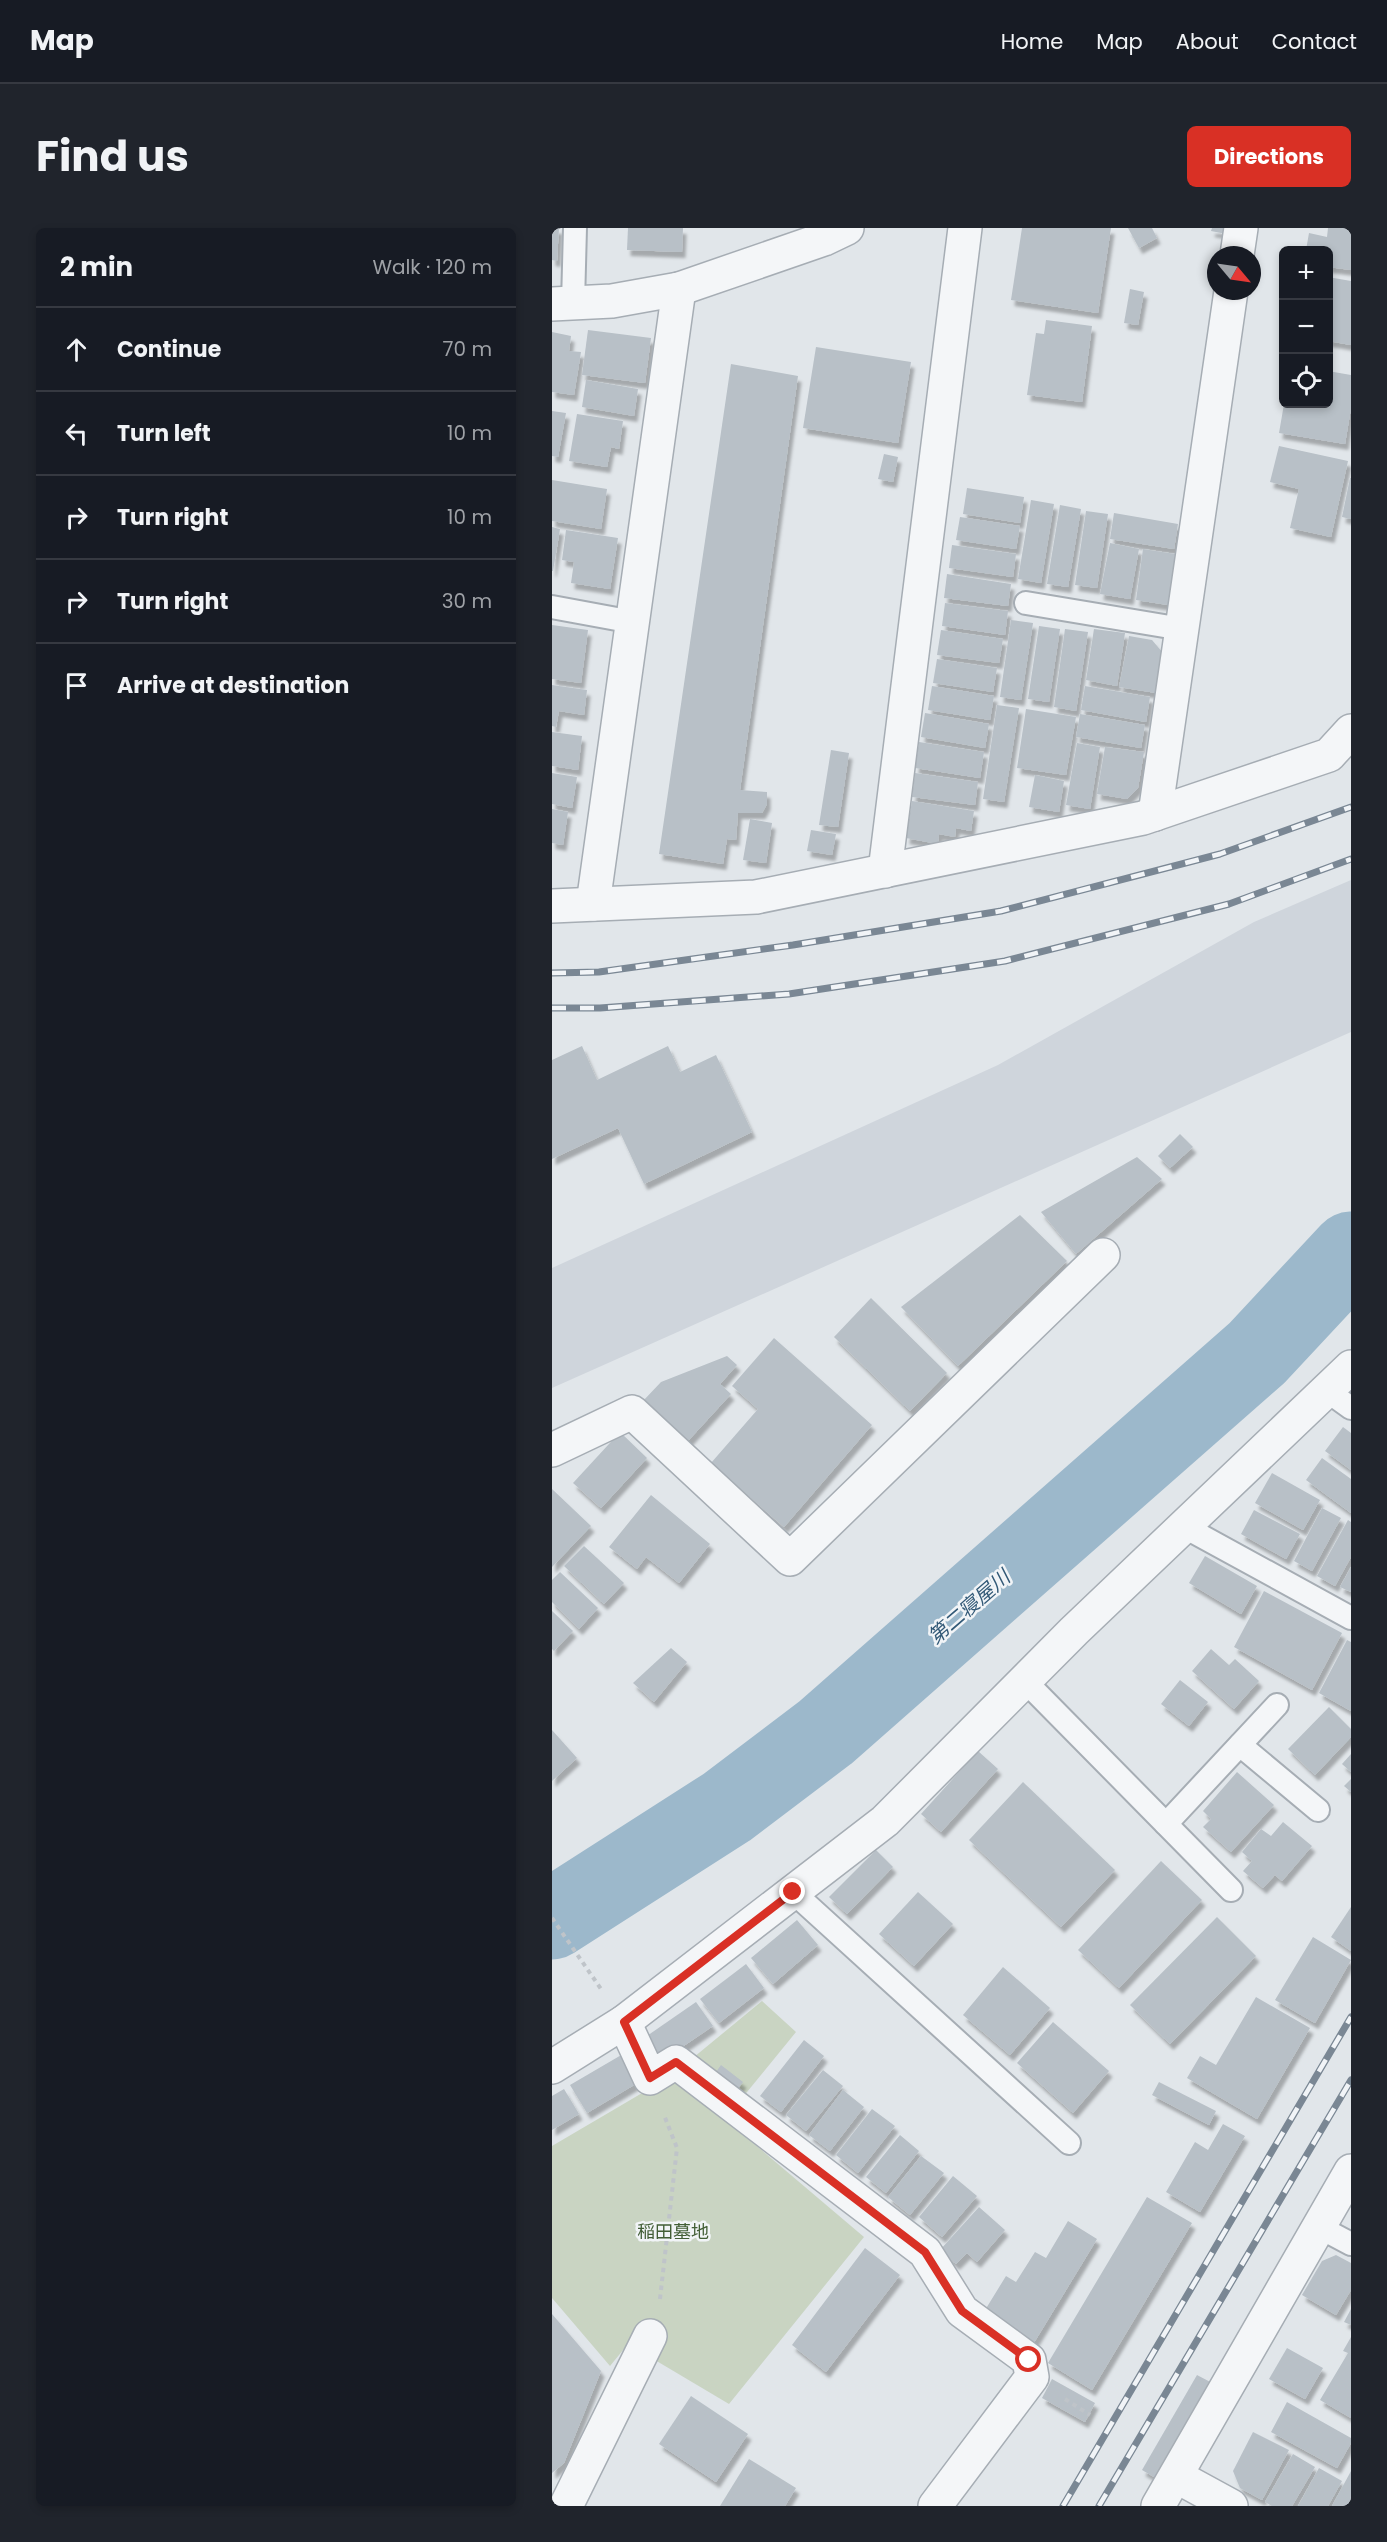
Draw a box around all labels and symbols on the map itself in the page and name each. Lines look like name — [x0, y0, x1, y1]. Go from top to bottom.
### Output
north arrow — [1207, 246, 1261, 300]
water label: 第二寝屋川 — [922, 1562, 1017, 1650]
route end — [779, 1878, 805, 1904]
park label: 稲田墓地 — [637, 2219, 709, 2244]
route start — [1015, 2346, 1041, 2372]

